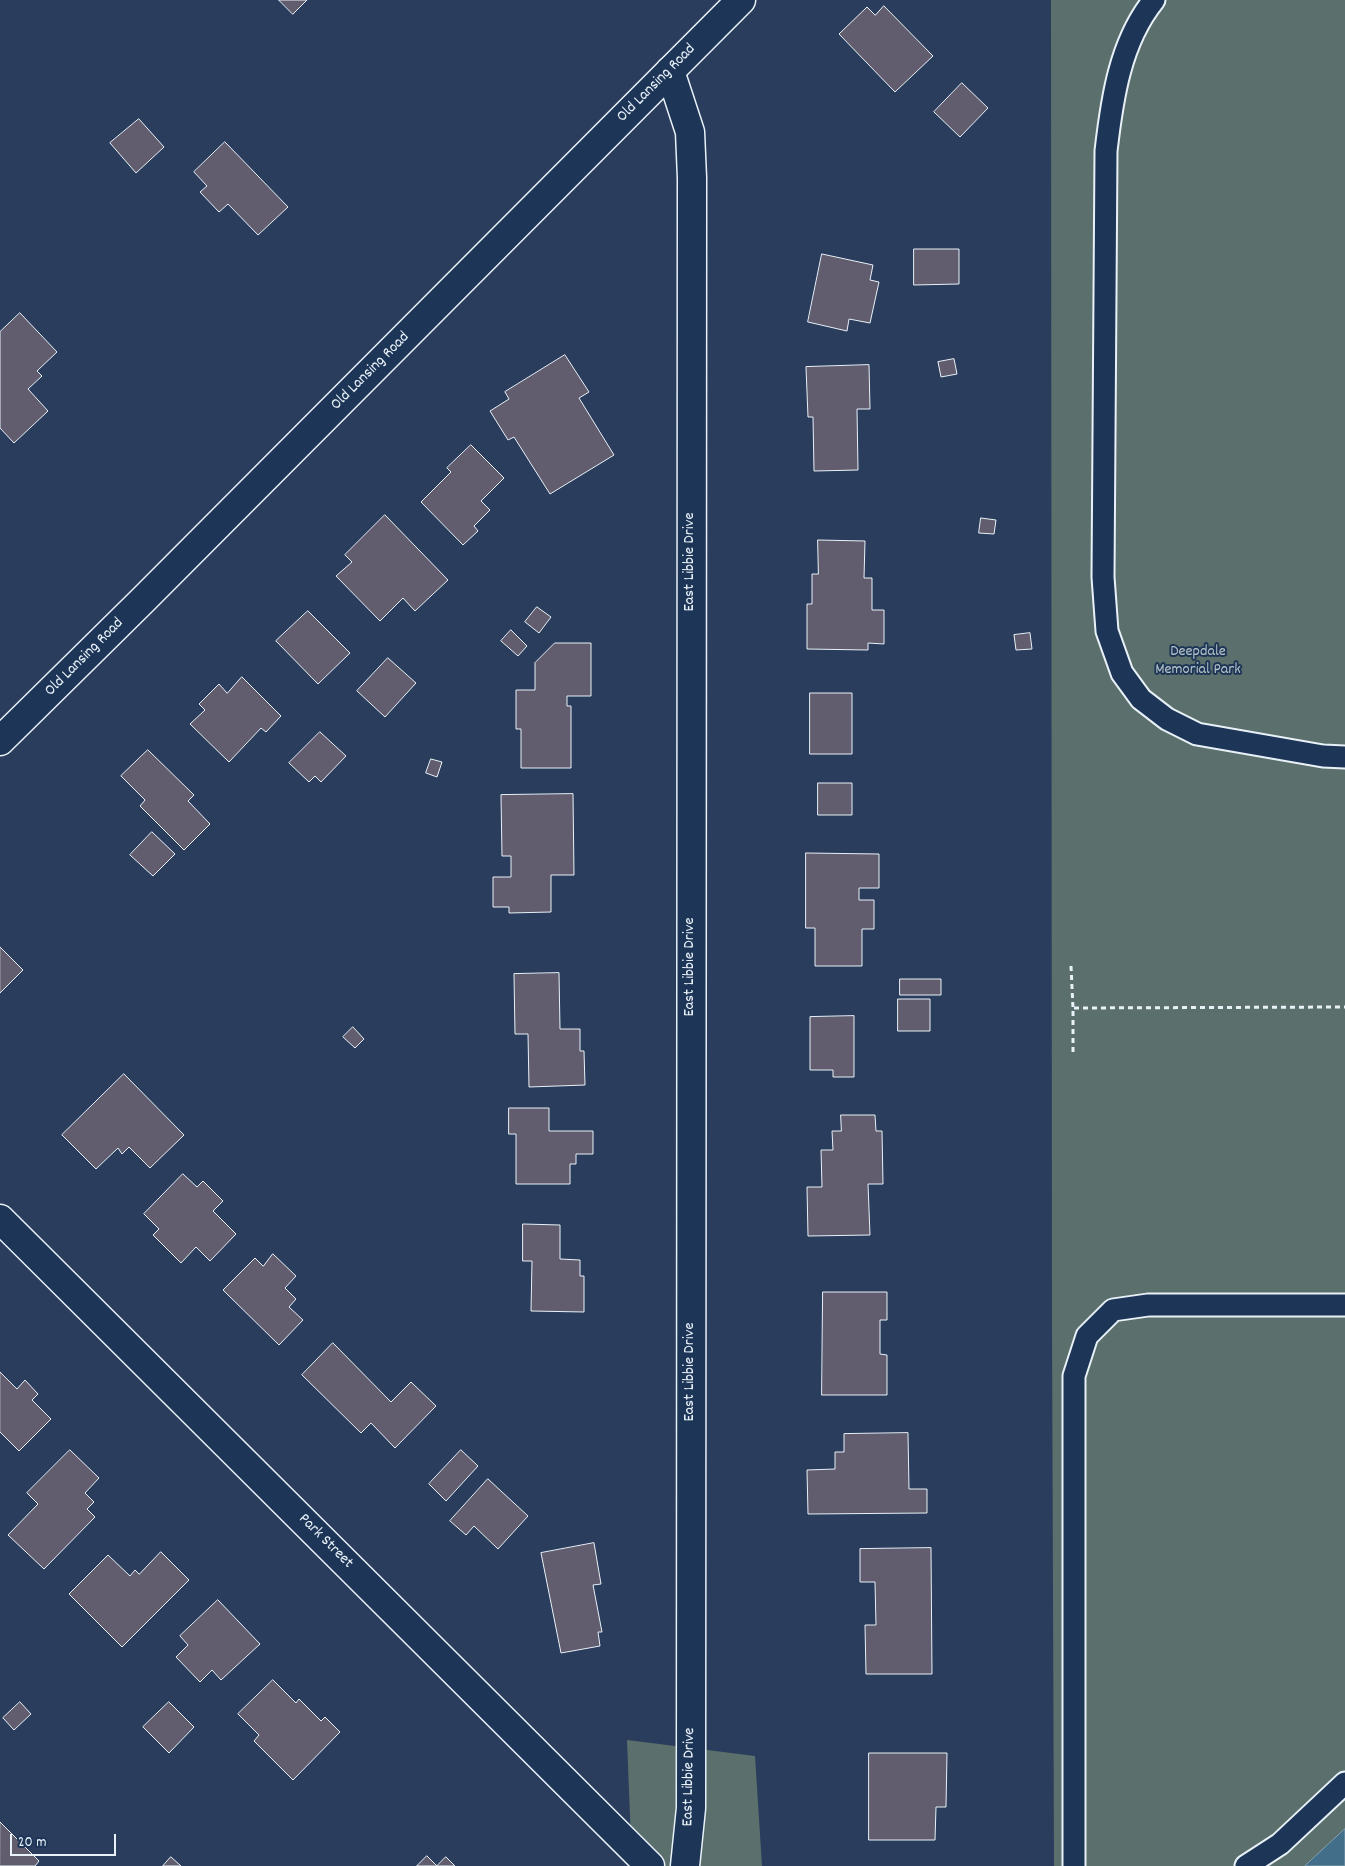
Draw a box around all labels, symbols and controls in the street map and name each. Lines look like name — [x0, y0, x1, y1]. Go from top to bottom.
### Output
street label: Old Lansing Road — [614, 41, 700, 127]
street label: Old Lansing Road — [328, 329, 414, 415]
street label: East Libbie Drive — [681, 513, 701, 611]
street label: Old Lansing Road — [42, 615, 128, 701]
park label: Deepdale Memorial Park — [1155, 643, 1241, 681]
street label: East Libbie Drive — [681, 918, 701, 1016]
street label: East Libbie Drive — [681, 1323, 701, 1421]
street label: Park Street — [294, 1511, 356, 1573]
street label: East Libbie Drive — [680, 1727, 700, 1827]
scale bar — [12, 1824, 119, 1856]
text: 20 m — [18, 1832, 46, 1854]

